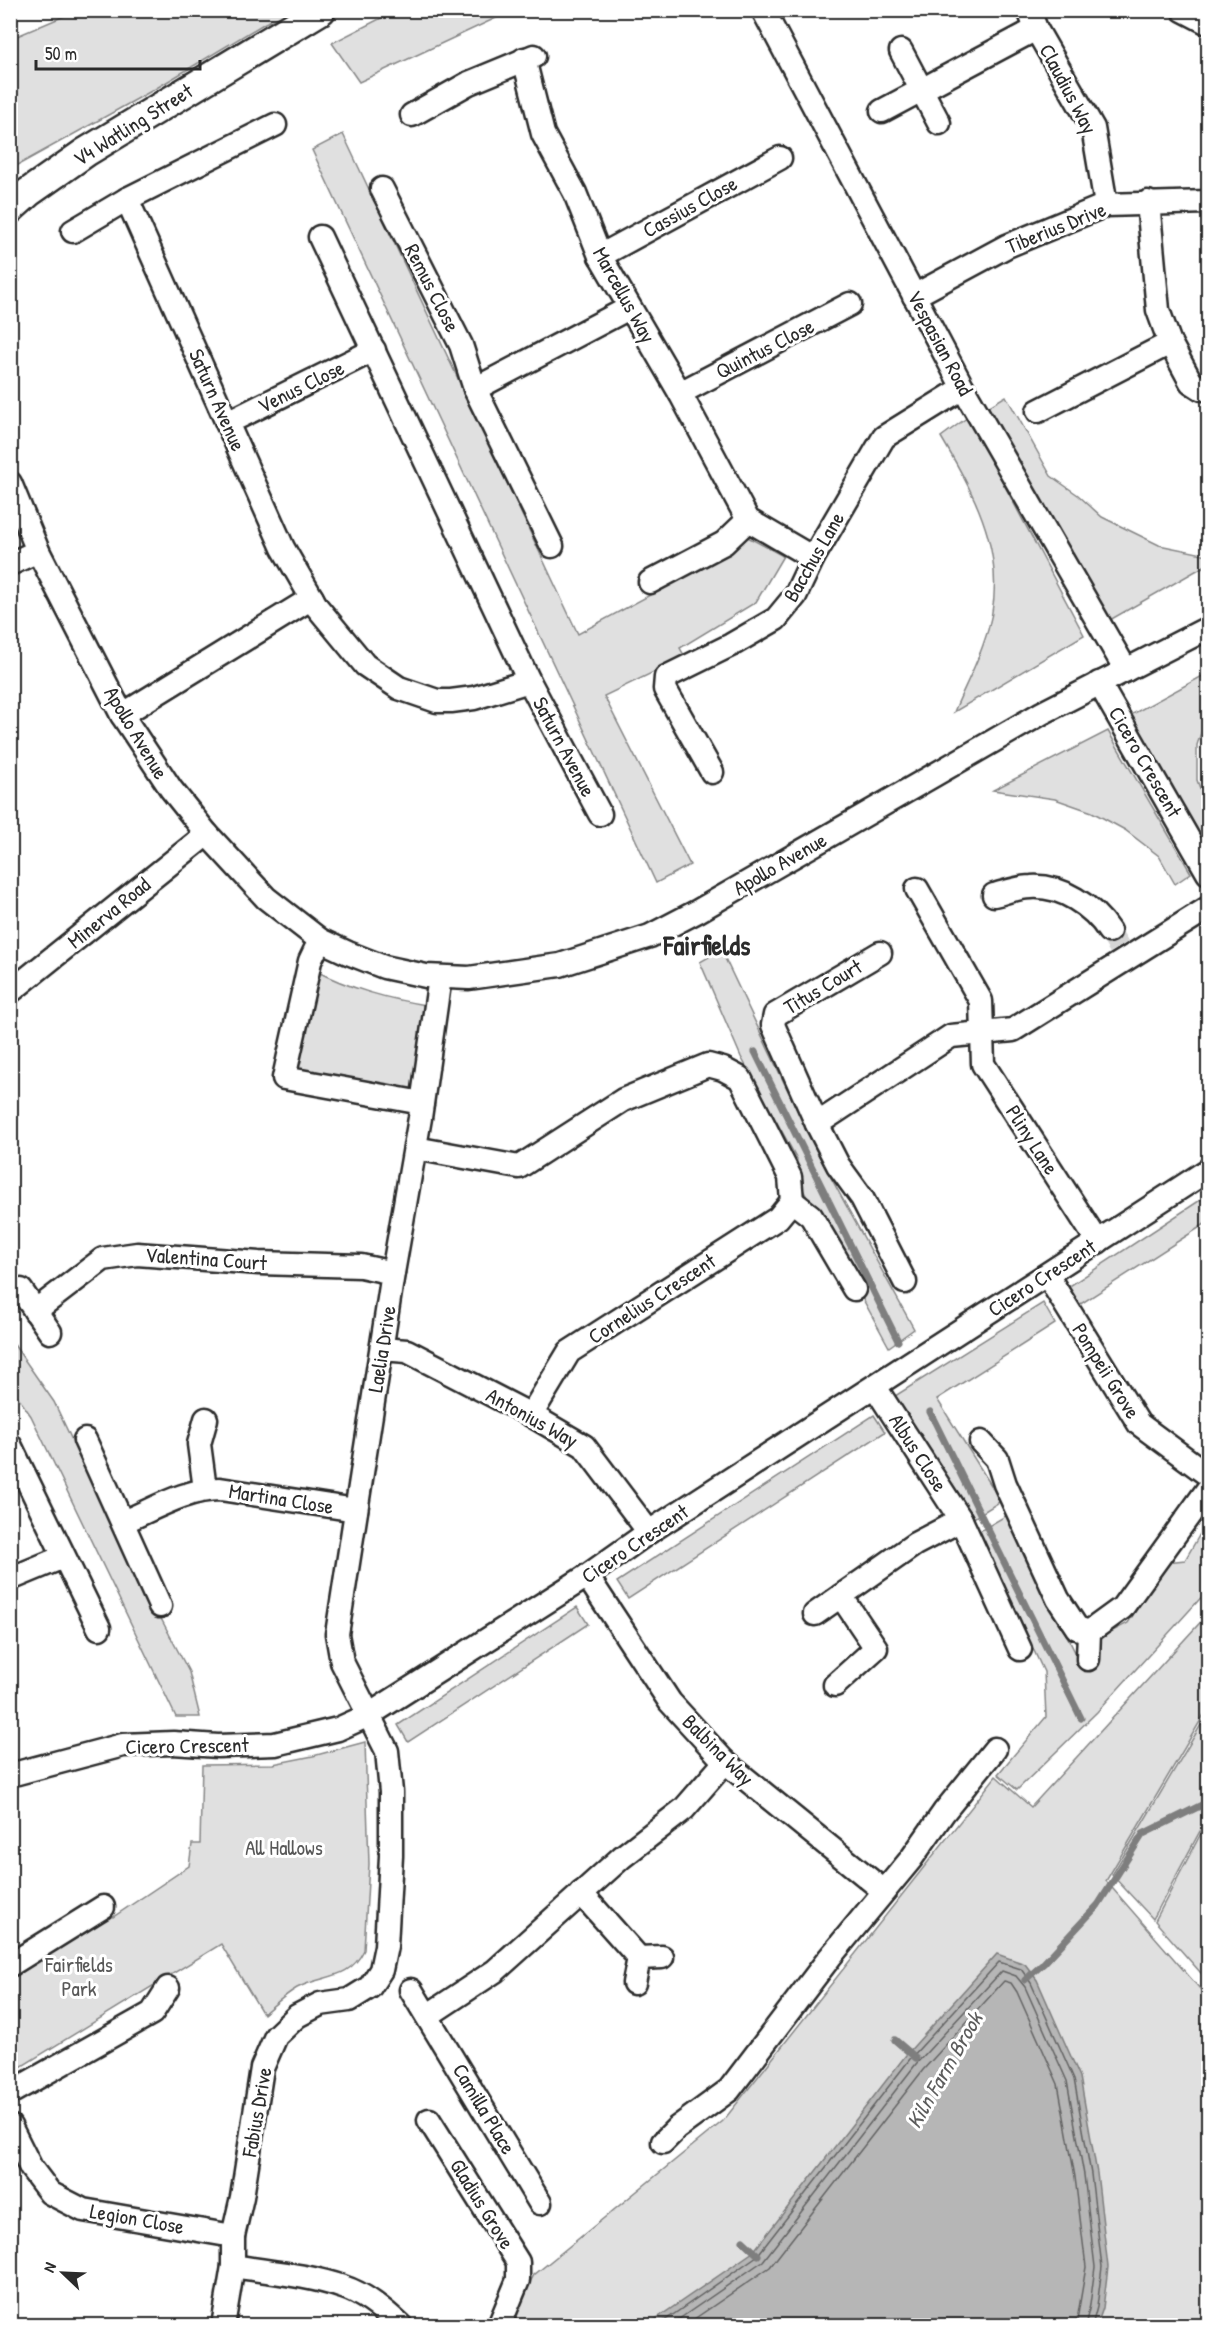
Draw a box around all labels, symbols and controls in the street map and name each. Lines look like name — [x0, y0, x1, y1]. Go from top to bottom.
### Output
scale bar — [36, 33, 200, 71]
street label: Claudius Way — [1033, 39, 1104, 139]
text: 50 m — [45, 41, 77, 66]
street label: V4 Watling Street — [67, 76, 199, 173]
street label: Cassius Close — [637, 169, 742, 244]
street label: Tiberius Drive — [1002, 194, 1110, 261]
street label: Remus Close — [398, 239, 467, 337]
street label: Marcellus Way — [586, 241, 663, 348]
street label: Vespasian Road — [901, 285, 980, 400]
street label: Quintus Close — [711, 311, 819, 386]
street label: Saturn Avenue — [182, 344, 253, 456]
street label: Venus Close — [253, 353, 349, 420]
street label: Bacchus Lane — [776, 507, 851, 607]
street label: Apollo Avenue — [97, 681, 175, 784]
street label: Saturn Avenue — [526, 692, 603, 802]
street label: Cicero Crescent — [1102, 701, 1189, 823]
street label: Apollo Avenue — [728, 825, 832, 902]
street label: Minerva Road — [61, 870, 156, 955]
district label: Fairfields — [663, 927, 751, 963]
street label: Titus Court — [778, 951, 868, 1021]
street label: Pliny Lane — [999, 1099, 1066, 1180]
street label: Cicero Crescent — [982, 1231, 1102, 1323]
street label: Valentina Court — [144, 1240, 268, 1277]
street label: Cornelius Crescent — [582, 1246, 722, 1351]
street label: Laelia Drive — [360, 1304, 403, 1394]
street label: Pompeii Grove — [1066, 1317, 1147, 1424]
street label: Antonius Way — [481, 1380, 584, 1455]
street label: Albus Close — [882, 1408, 954, 1497]
street label: Martina Close — [227, 1476, 335, 1521]
street label: Cicero Crescent — [575, 1497, 695, 1590]
street label: Balbina Way — [676, 1707, 761, 1792]
street label: Cicero Crescent — [125, 1730, 250, 1761]
park label: All Hallows — [245, 1833, 323, 1862]
park label: Fairfields Park — [44, 1950, 113, 2003]
water label: Kiln Farm Brook — [899, 2005, 990, 2133]
street label: Camilla Place — [446, 2058, 523, 2160]
street label: Fabius Drive — [234, 2065, 279, 2160]
street label: Gladius Grove — [443, 2153, 522, 2254]
street label: Legion Close — [88, 2196, 186, 2241]
north arrow — [33, 2243, 93, 2303]
text: N — [37, 2258, 61, 2275]

